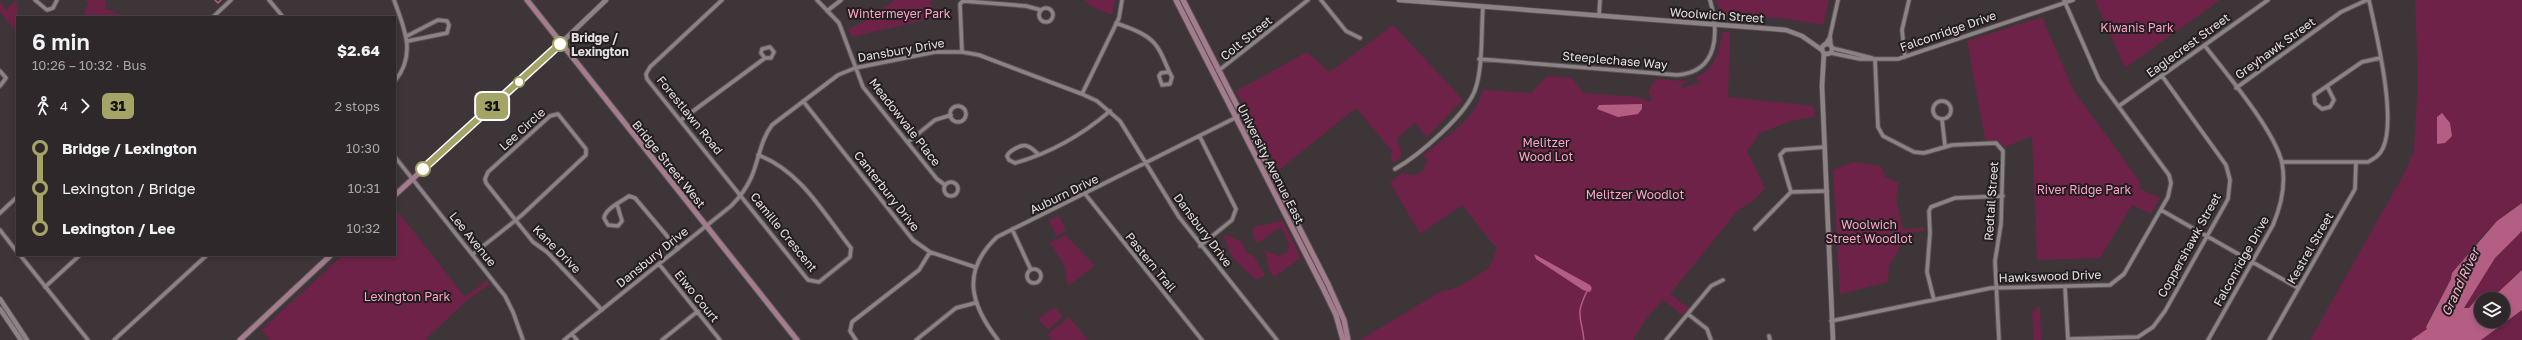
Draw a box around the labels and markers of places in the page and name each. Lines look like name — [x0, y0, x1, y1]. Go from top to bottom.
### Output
place label: Bridge / Lexington — [571, 30, 629, 59]
marker: Bridge / Lexington — [552, 36, 568, 52]
unlabelled marker — [513, 76, 525, 88]
unlabelled marker — [415, 161, 431, 177]

